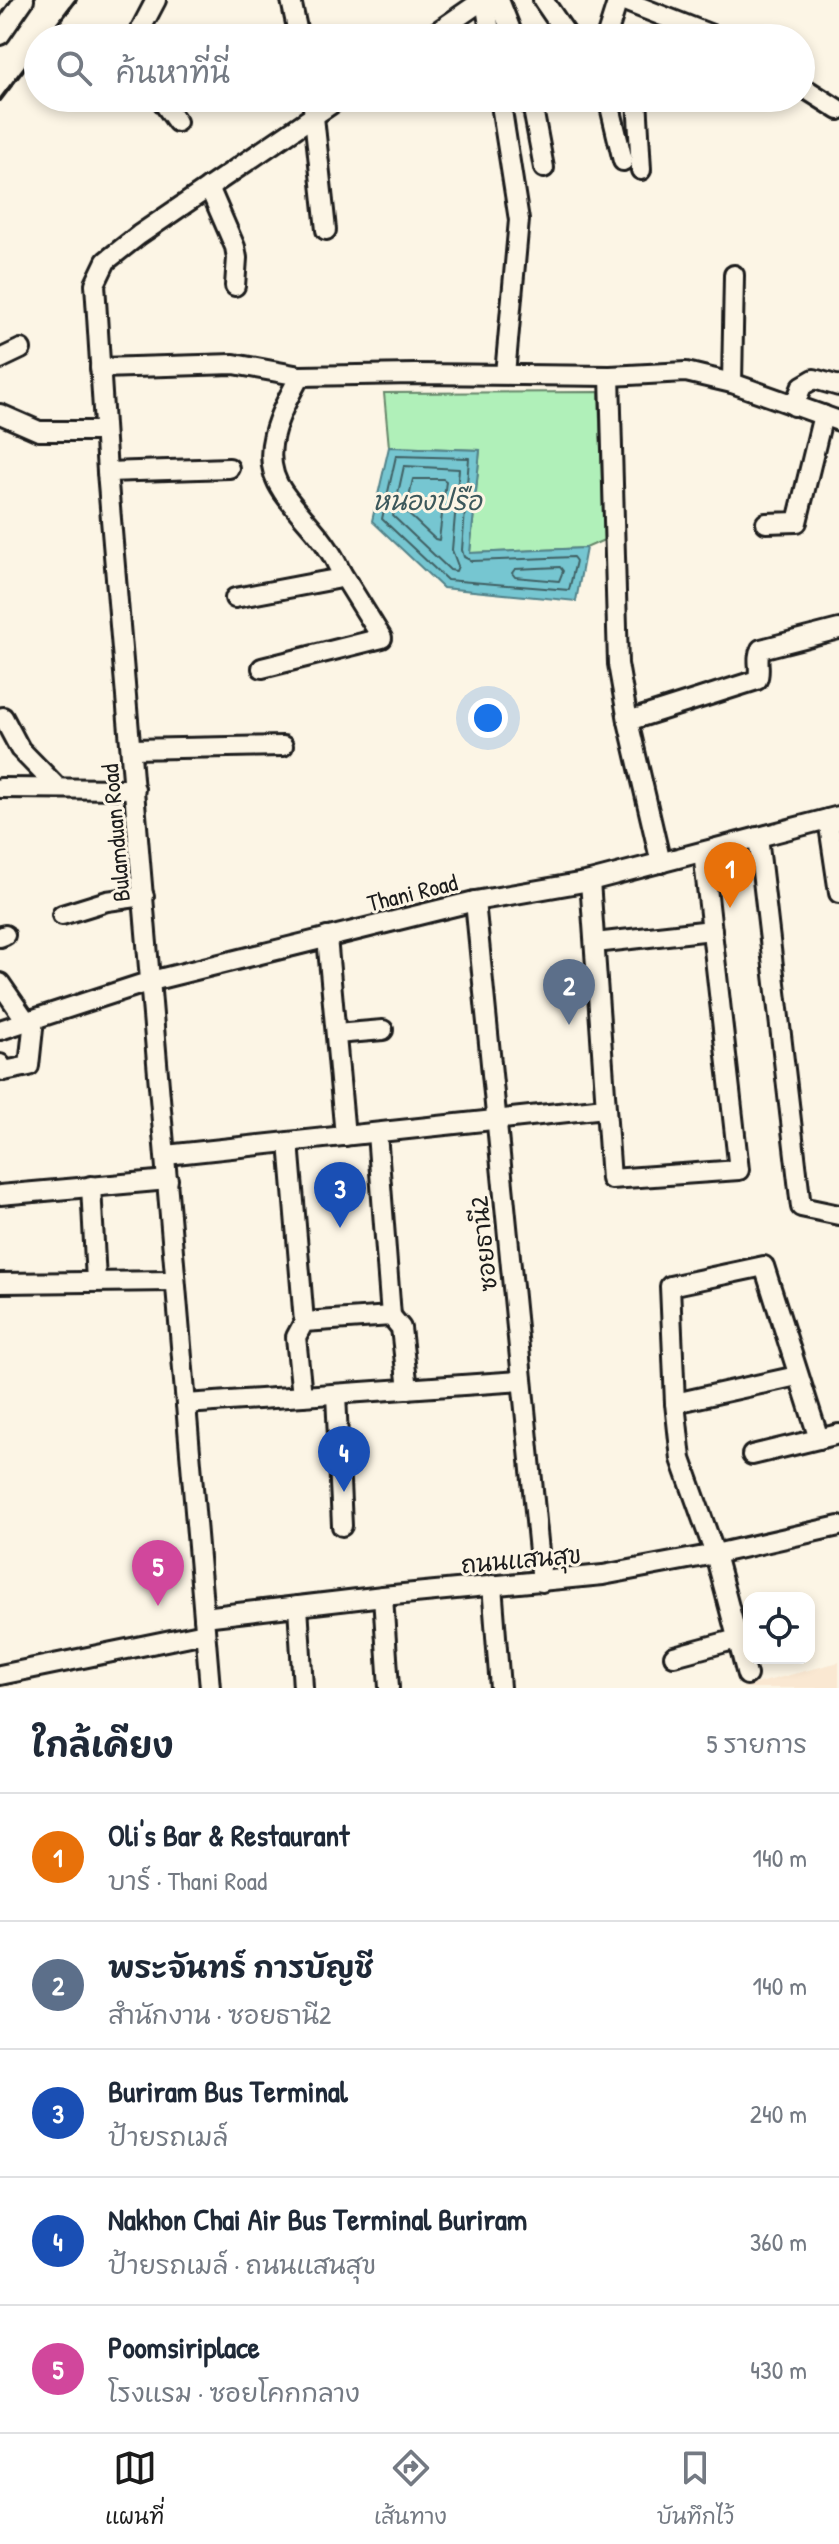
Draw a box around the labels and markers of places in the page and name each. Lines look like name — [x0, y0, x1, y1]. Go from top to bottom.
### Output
pin: 1 — [704, 842, 756, 908]
pin: 2 — [543, 959, 595, 1025]
pin: 3 — [314, 1162, 366, 1228]
pin: 4 — [318, 1426, 370, 1492]
pin: 5 — [132, 1540, 184, 1606]

